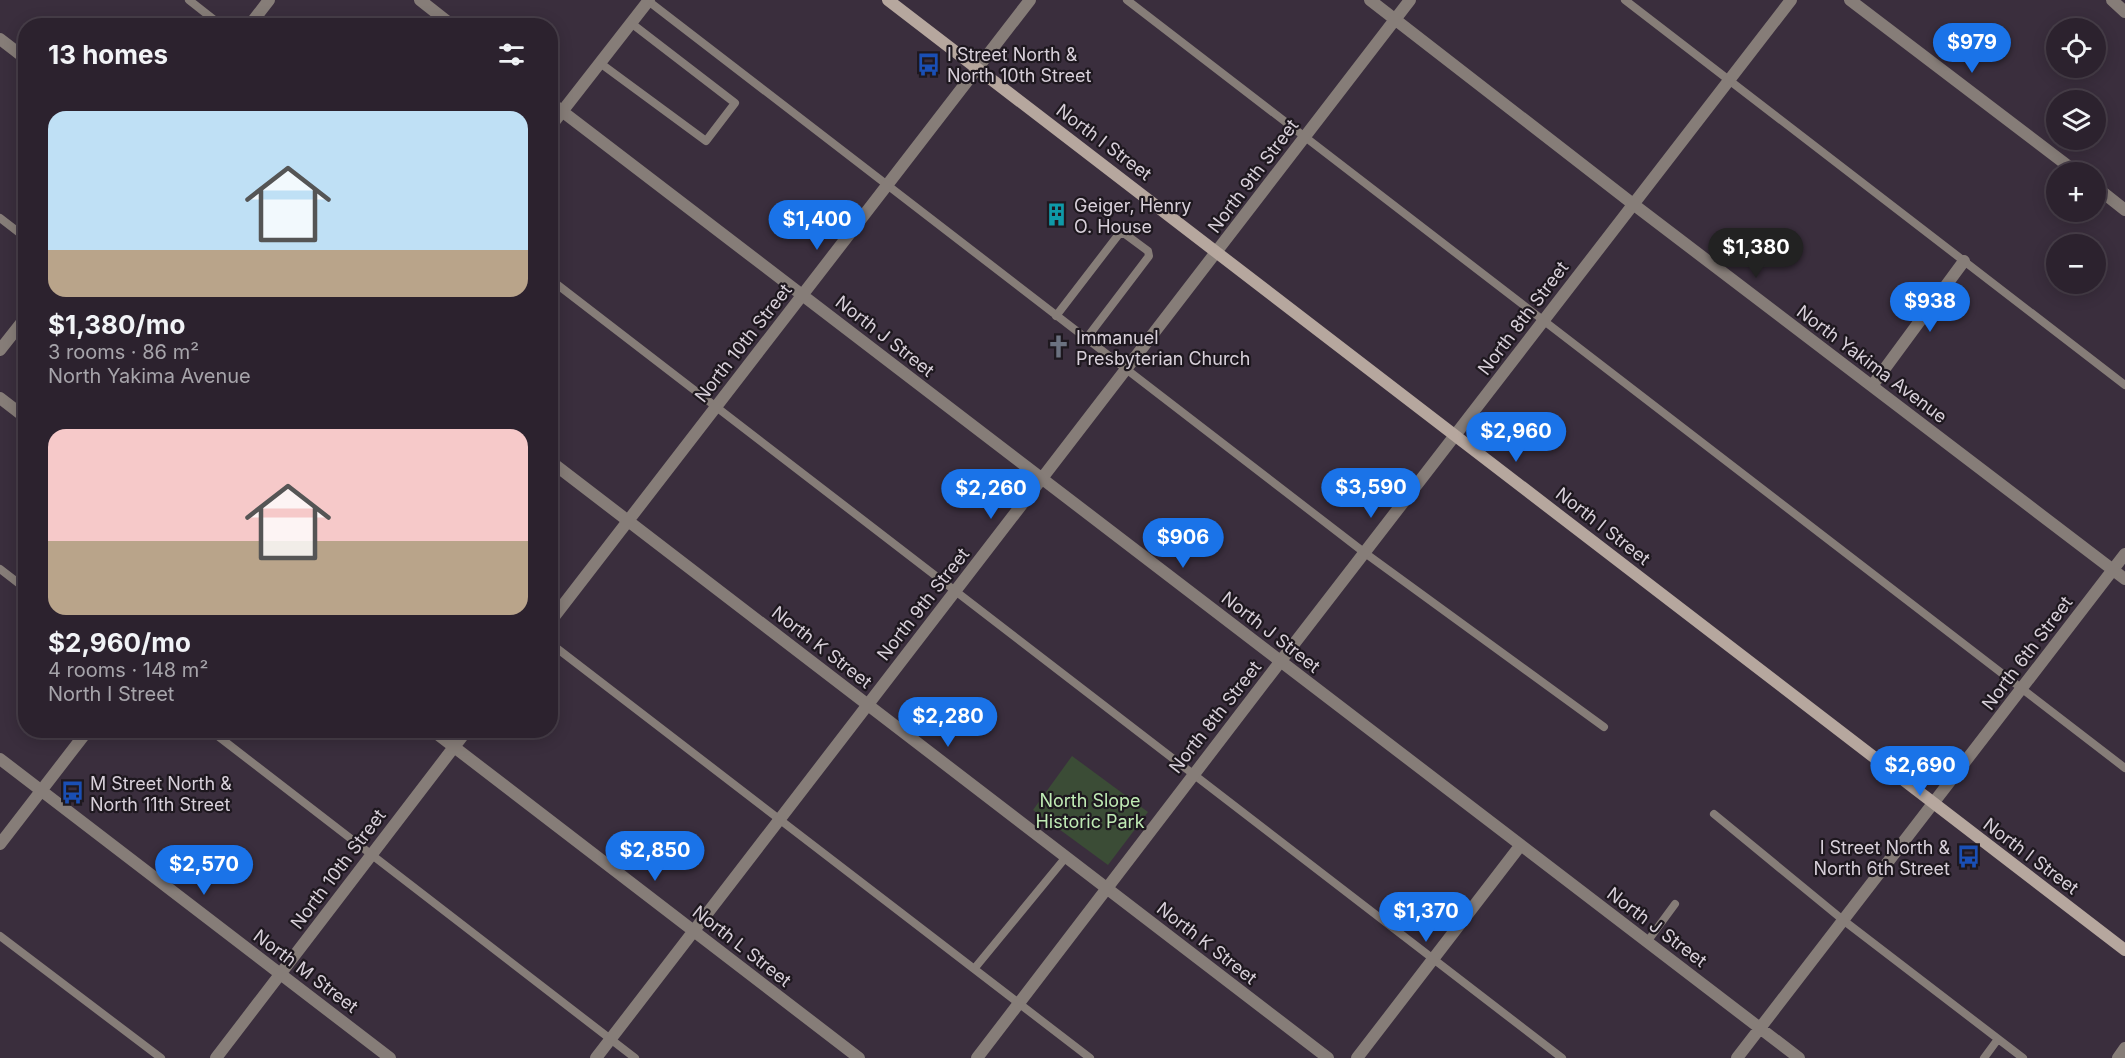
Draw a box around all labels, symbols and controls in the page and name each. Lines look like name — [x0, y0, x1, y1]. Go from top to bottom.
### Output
map controls — [2046, 18, 2106, 294]
button: locate — [2046, 18, 2106, 78]
pin: $979 — [1936, 23, 2008, 74]
text: $979 — [1947, 30, 1997, 54]
icon: filters — [495, 38, 528, 71]
text: 13 homes — [48, 39, 168, 70]
place label: I Street North & North 10th Street — [947, 44, 1091, 86]
bus stop icon: I Street North & North 10th Street — [916, 51, 942, 77]
button: layers — [2046, 90, 2106, 150]
street label: North I Street — [1052, 99, 1156, 185]
street label: North 9th Street — [1203, 115, 1303, 237]
icon: home — [234, 150, 342, 258]
button: + — [2046, 162, 2106, 222]
place label: Geiger, Henry O. House — [1074, 195, 1191, 237]
pin: $1,400 — [768, 200, 866, 251]
building icon: Geiger, Henry O. House — [1043, 202, 1069, 228]
text: $1,400 — [783, 207, 851, 231]
pin: $1,380 — [1707, 228, 1805, 279]
button: − — [2046, 234, 2106, 294]
text: $1,380 — [1722, 235, 1790, 259]
street label: North 8th Street — [1474, 257, 1573, 379]
street label: North 10th Street — [690, 280, 796, 406]
pin: $938 — [1894, 282, 1966, 333]
text: $938 — [1904, 289, 1956, 313]
street label: North J Street — [832, 291, 938, 381]
street label: North Yakima Avenue — [1793, 301, 1951, 427]
text: $1,380/mo — [48, 309, 185, 340]
place label: Immanuel Presbyterian Church — [1076, 327, 1250, 369]
church icon: Immanuel Presbyterian Church — [1045, 334, 1071, 360]
text: 3 rooms · 86 m² — [48, 340, 199, 364]
text: North Yakima Avenue — [48, 364, 251, 388]
pin: $2,960 — [1467, 412, 1565, 463]
text: $2,960 — [1480, 419, 1552, 443]
icon: home — [234, 468, 342, 576]
pin: $3,590 — [1322, 468, 1420, 519]
pin: $2,260 — [942, 469, 1040, 520]
text: $3,590 — [1335, 475, 1407, 499]
text: $2,260 — [955, 476, 1027, 500]
street label: North I Street — [1552, 483, 1654, 569]
pin: $906 — [1147, 518, 1219, 569]
text: $906 — [1157, 525, 1209, 549]
street label: North 9th Street — [873, 544, 973, 664]
street label: North J Street — [1218, 587, 1324, 677]
street label: North 6th Street — [1978, 592, 2077, 714]
street label: North K Street — [768, 601, 876, 693]
text: $2,960/mo — [48, 627, 191, 658]
street label: North 8th Street — [1165, 657, 1265, 777]
text: 4 rooms · 148 m² — [48, 658, 208, 682]
text: North I Street — [48, 682, 174, 706]
pin: $2,280 — [899, 697, 997, 748]
text: $2,280 — [912, 704, 984, 728]
pin: $2,690 — [1871, 746, 1969, 797]
text: $2,690 — [1884, 753, 1956, 777]
place label: M Street North & North 11th Street — [90, 773, 232, 815]
bus stop icon: M Street North & North 11th Street — [59, 780, 85, 806]
park label: North Slope Historic Park — [1035, 790, 1145, 832]
street label: North 10th Street — [286, 805, 390, 933]
street label: North I Street — [1979, 813, 2083, 899]
pin: $2,850 — [606, 831, 704, 882]
place label: I Street North & North 6th Street — [1813, 837, 1950, 879]
text: $2,850 — [619, 838, 691, 862]
bus stop icon: I Street North & North 6th Street — [1955, 844, 1981, 870]
pin: $2,570 — [155, 845, 253, 896]
text: $2,570 — [169, 852, 239, 876]
street label: North J Street — [1603, 883, 1711, 971]
pin: $1,370 — [1377, 892, 1475, 943]
street label: North K Street — [1153, 897, 1261, 989]
text: $1,370 — [1393, 899, 1459, 923]
street label: North L Street — [689, 901, 795, 991]
street label: North M Street — [250, 925, 362, 1017]

